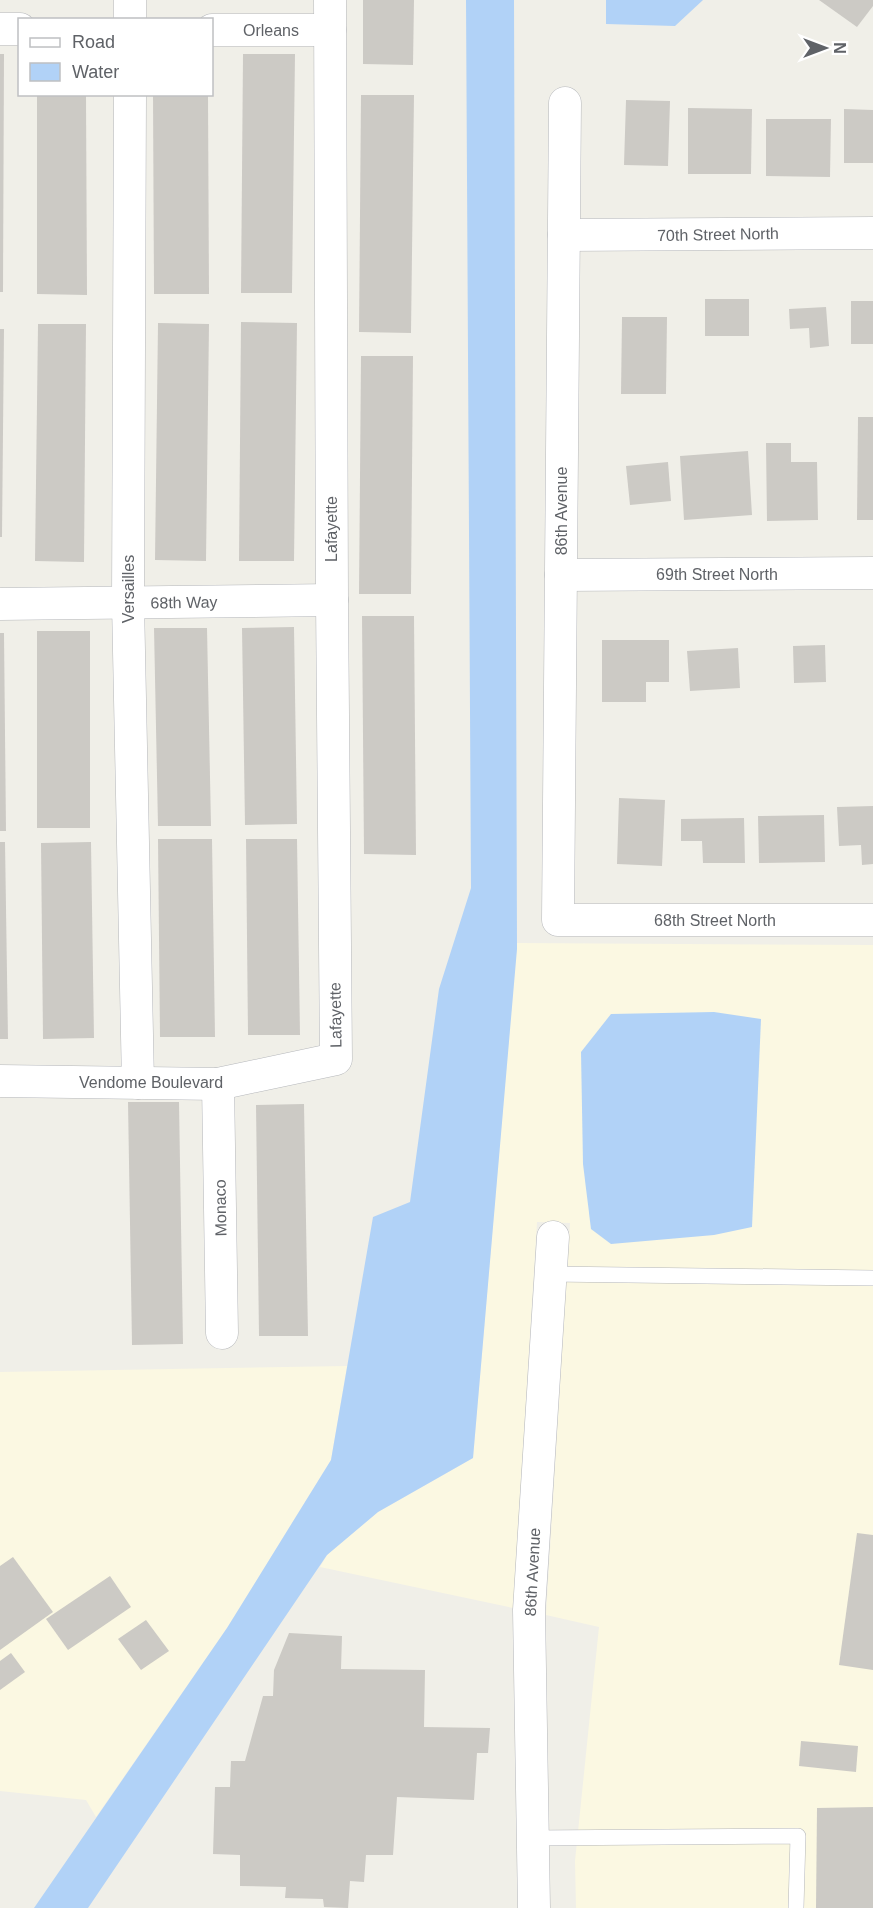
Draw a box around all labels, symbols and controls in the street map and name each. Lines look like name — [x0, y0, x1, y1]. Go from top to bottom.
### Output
legend — [18, 18, 213, 96]
north arrow — [795, 18, 855, 78]
street label: Orleans — [243, 22, 299, 39]
text: Road — [72, 32, 115, 52]
text: N — [831, 42, 848, 54]
text: Water — [72, 62, 119, 82]
street label: 70th Street North — [657, 225, 779, 244]
street label: 86th Avenue — [553, 467, 570, 555]
street label: Lafayette — [323, 496, 340, 562]
street label: Versailles — [120, 555, 137, 623]
street label: 69th Street North — [656, 566, 778, 583]
street label: 68th Way — [150, 593, 218, 612]
street label: 68th Street North — [654, 912, 776, 929]
street label: Lafayette — [326, 982, 345, 1048]
street label: Vendome Boulevard — [79, 1074, 223, 1091]
street label: Monaco — [212, 1179, 229, 1237]
street label: 86th Avenue — [522, 1527, 543, 1617]

